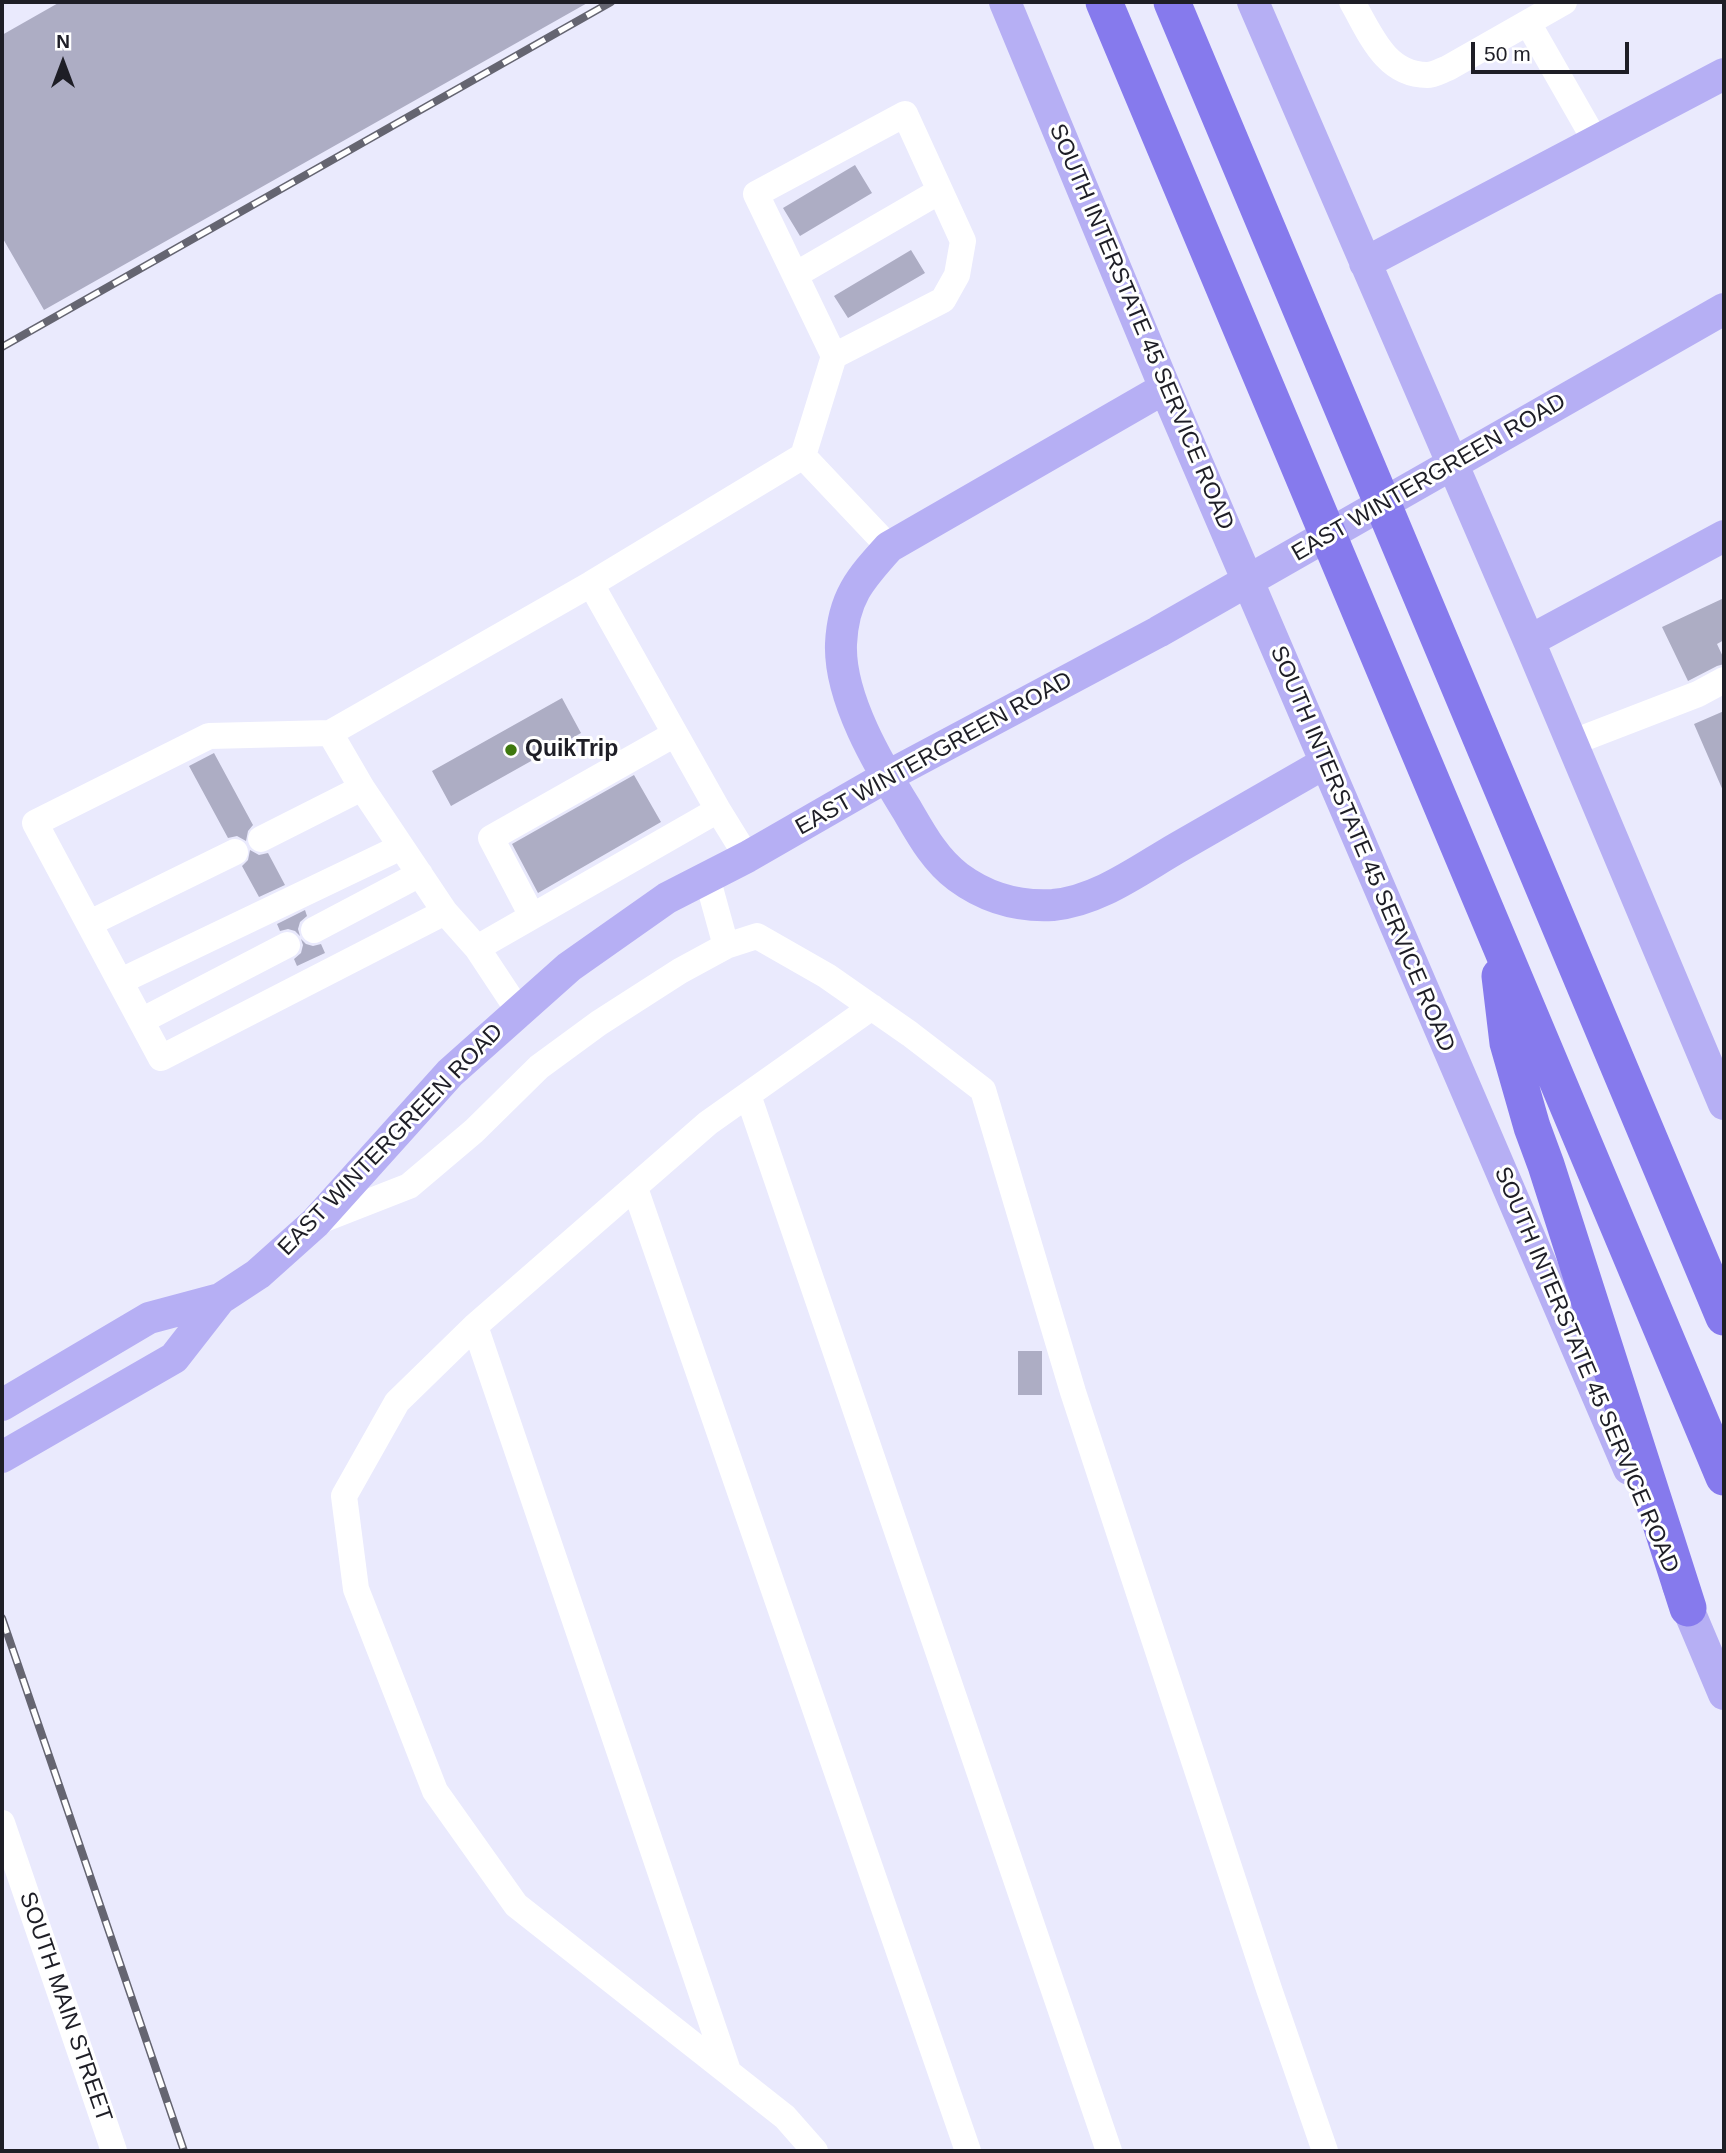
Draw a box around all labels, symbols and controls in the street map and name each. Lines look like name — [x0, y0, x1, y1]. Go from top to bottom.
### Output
north arrow — [28, 28, 98, 98]
scale bar — [1474, 28, 1632, 72]
text: N — [56, 31, 70, 52]
text: 50 m — [1484, 42, 1531, 65]
street label: SOUTH INTERSTATE 45 SERVICE ROAD — [1043, 120, 1239, 534]
street label: EAST WINTERGREEN ROAD — [1287, 388, 1571, 568]
street label: SOUTH INTERSTATE 45 SERVICE ROAD — [1264, 642, 1460, 1056]
street label: EAST WINTERGREEN ROAD — [791, 666, 1077, 842]
place label: QuikTrip — [525, 736, 618, 764]
marker: QuikTrip — [503, 742, 519, 758]
street label: EAST WINTERGREEN ROAD — [273, 1018, 509, 1262]
street label: SOUTH INTERSTATE 45 SERVICE ROAD — [1488, 1163, 1684, 1577]
street label: SOUTH MAIN STREET — [13, 1888, 117, 2126]

